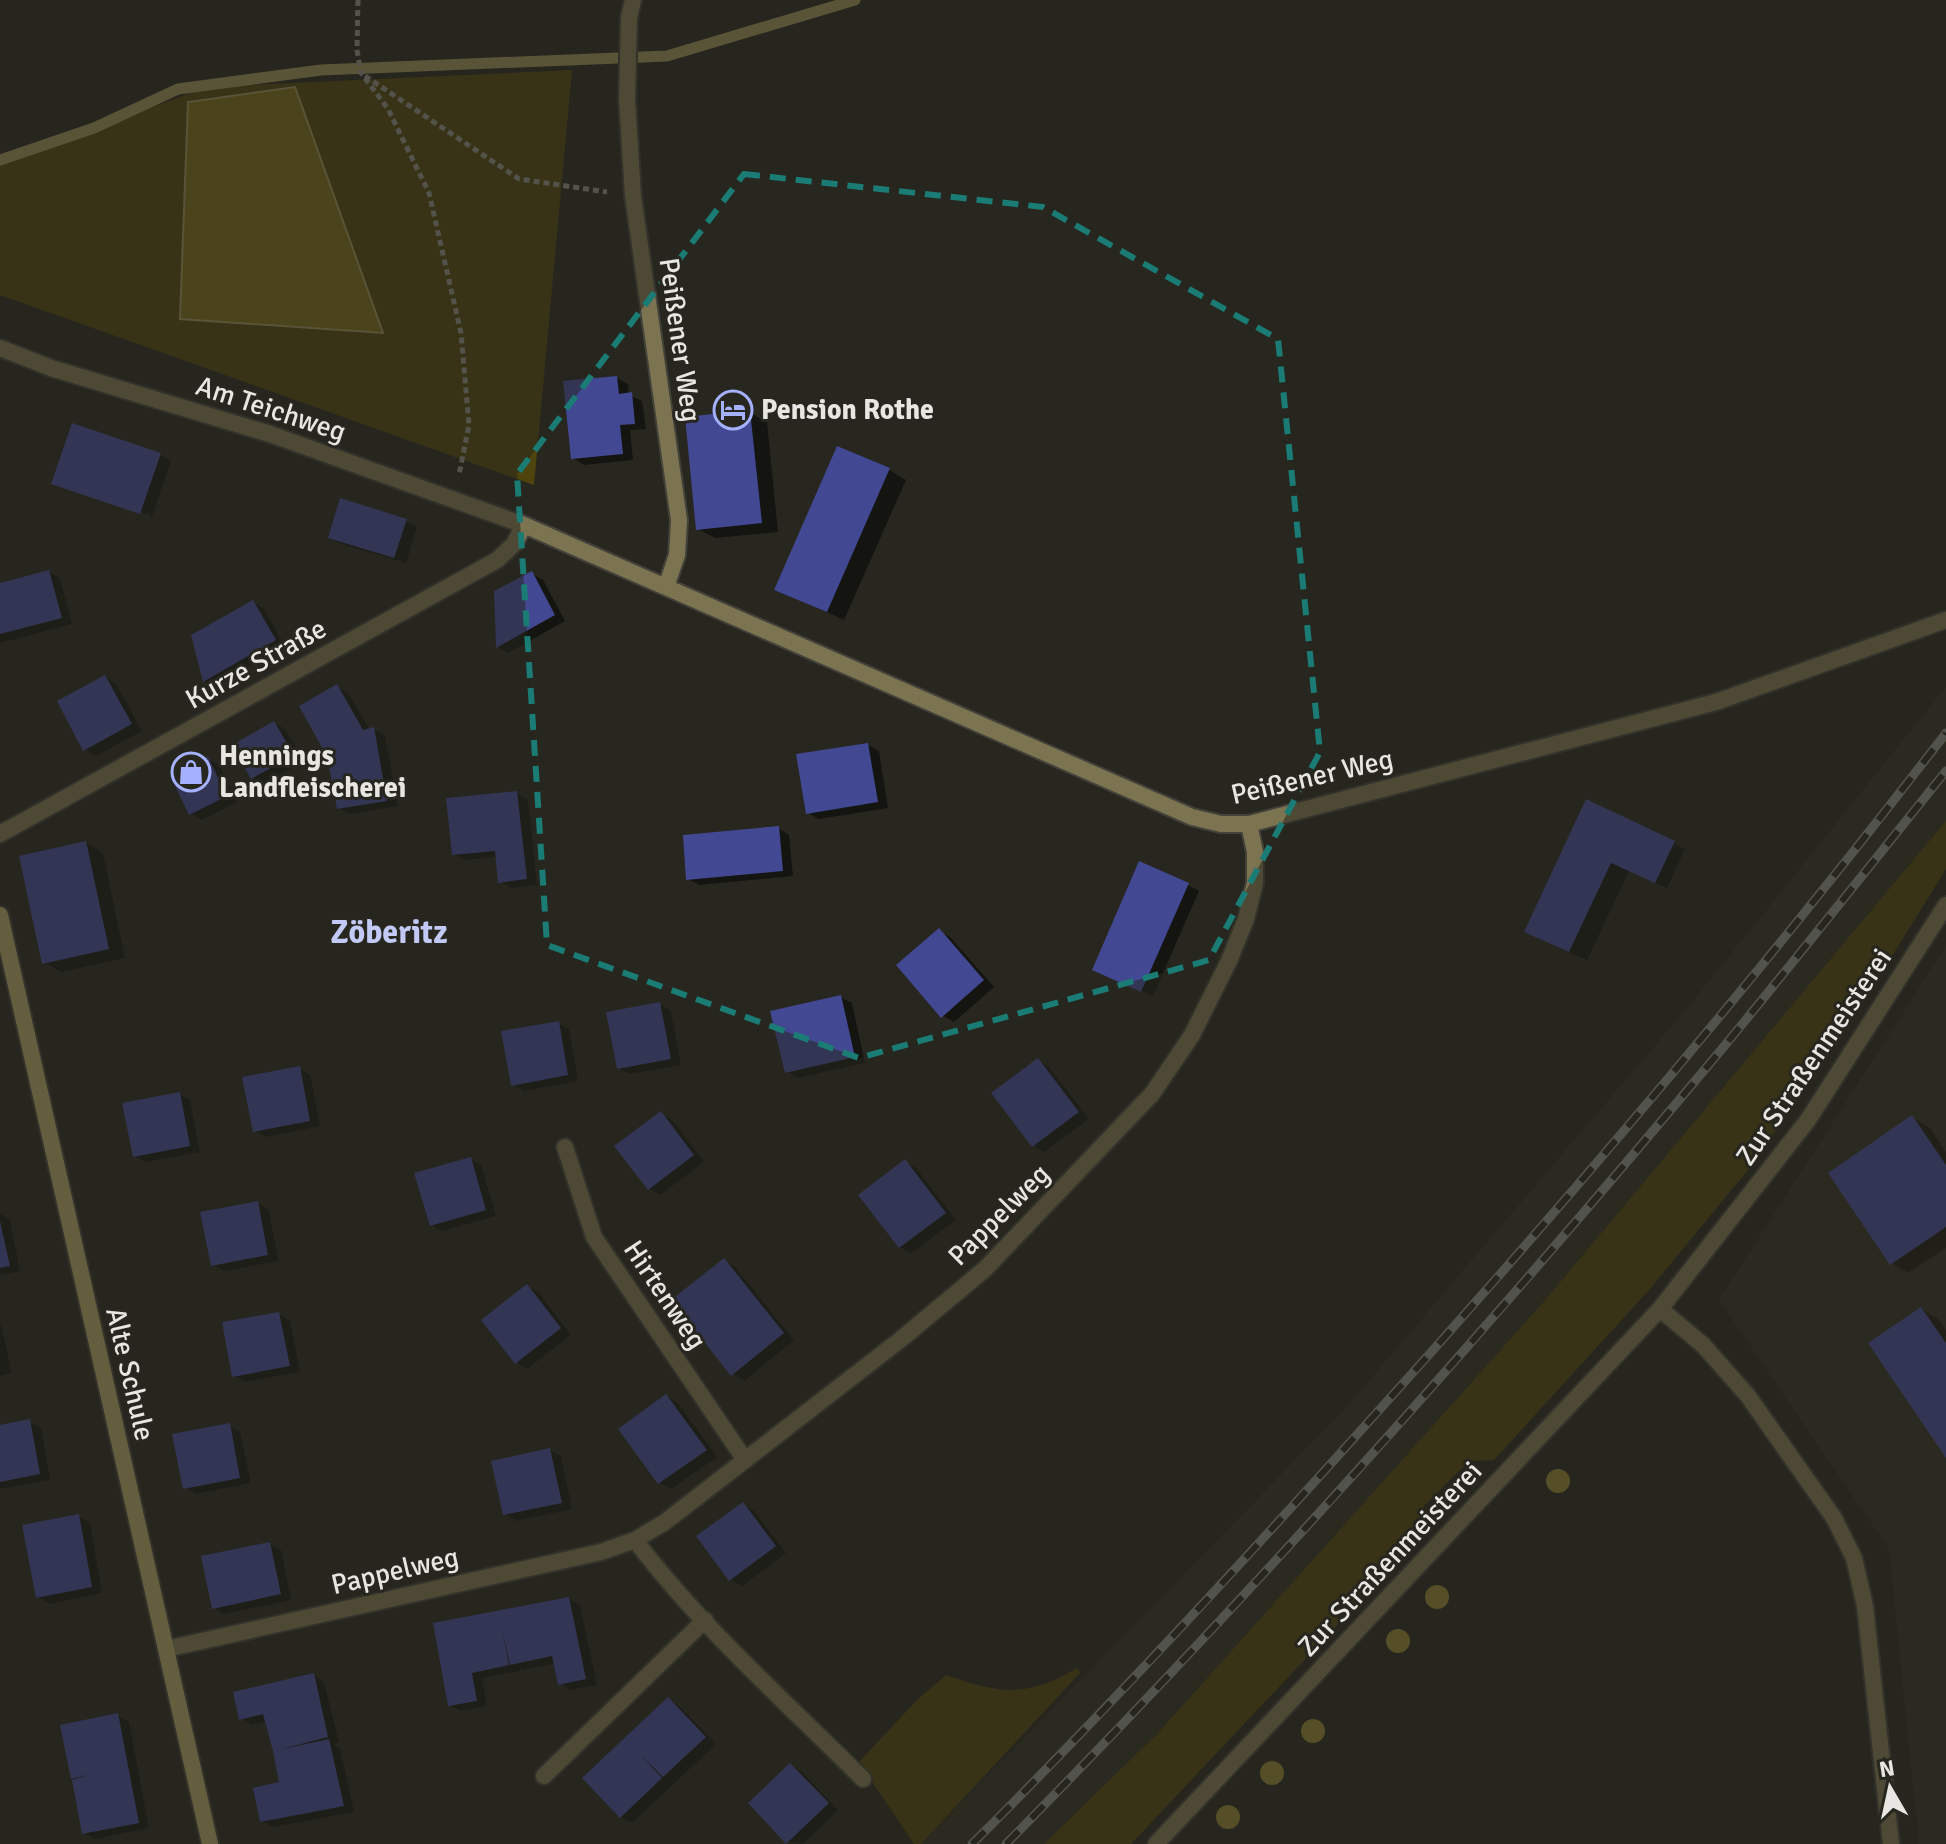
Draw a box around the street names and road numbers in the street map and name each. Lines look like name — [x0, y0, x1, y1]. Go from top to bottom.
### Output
street label: Peißener Weg — [652, 256, 708, 424]
street label: Am Teichweg — [192, 369, 350, 449]
street label: Kurze Straße — [180, 611, 332, 717]
street label: Peißener Weg — [1228, 742, 1396, 812]
street label: Zur Straßenmeisterei — [1729, 942, 1899, 1172]
street label: Pappelweg — [941, 1157, 1057, 1273]
street label: Hirtenweg — [616, 1234, 714, 1356]
street label: Alte Schule — [98, 1304, 162, 1444]
street label: Zur Straßenmeisterei — [1291, 1454, 1489, 1664]
street label: Pappelweg — [328, 1540, 462, 1602]

